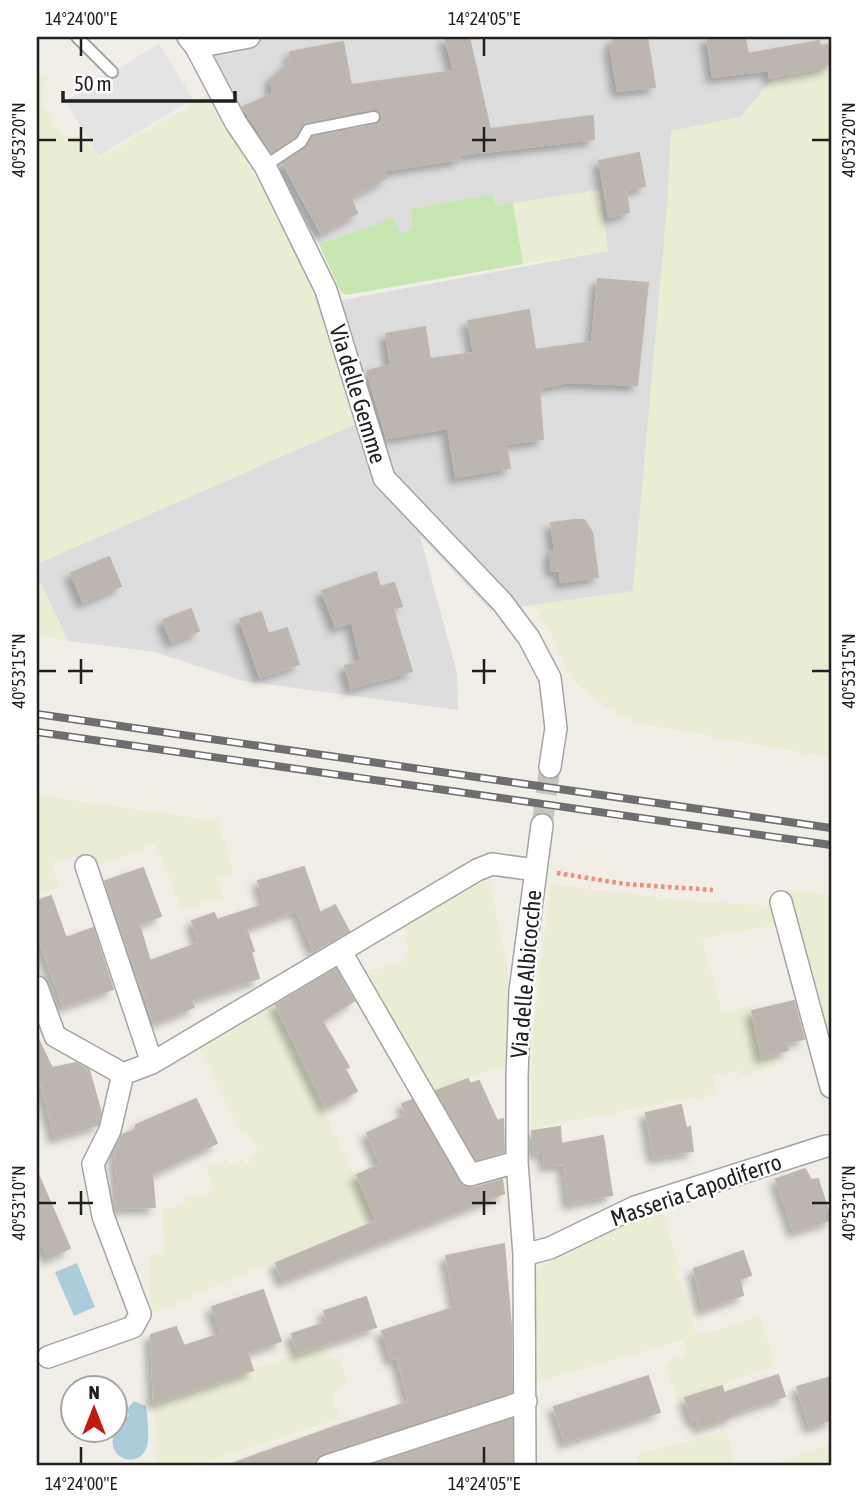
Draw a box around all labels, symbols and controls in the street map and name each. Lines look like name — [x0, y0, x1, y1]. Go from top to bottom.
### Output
text: 14°24'00"E — [45, 8, 117, 29]
text: 14°24'05"E — [448, 8, 520, 29]
scale bar — [63, 60, 234, 104]
text: 50 m — [74, 71, 112, 95]
text: 40°53'20"N — [8, 102, 29, 178]
text: 40°53'20"N — [838, 102, 859, 178]
street label: Via delle Gemme — [325, 322, 391, 466]
text: 40°53'15"N — [8, 633, 29, 709]
text: 40°53'15"N — [838, 633, 859, 709]
street label: Via delle Albicocche — [506, 889, 546, 1059]
street label: Masseria Capodiferro — [607, 1149, 785, 1231]
text: 40°53'10"N — [8, 1165, 29, 1241]
text: 40°53'10"N — [838, 1165, 859, 1241]
north arrow — [60, 1374, 130, 1444]
text: N — [88, 1381, 100, 1403]
text: 14°24'00"E — [45, 1473, 117, 1494]
text: 14°24'05"E — [448, 1473, 520, 1494]

